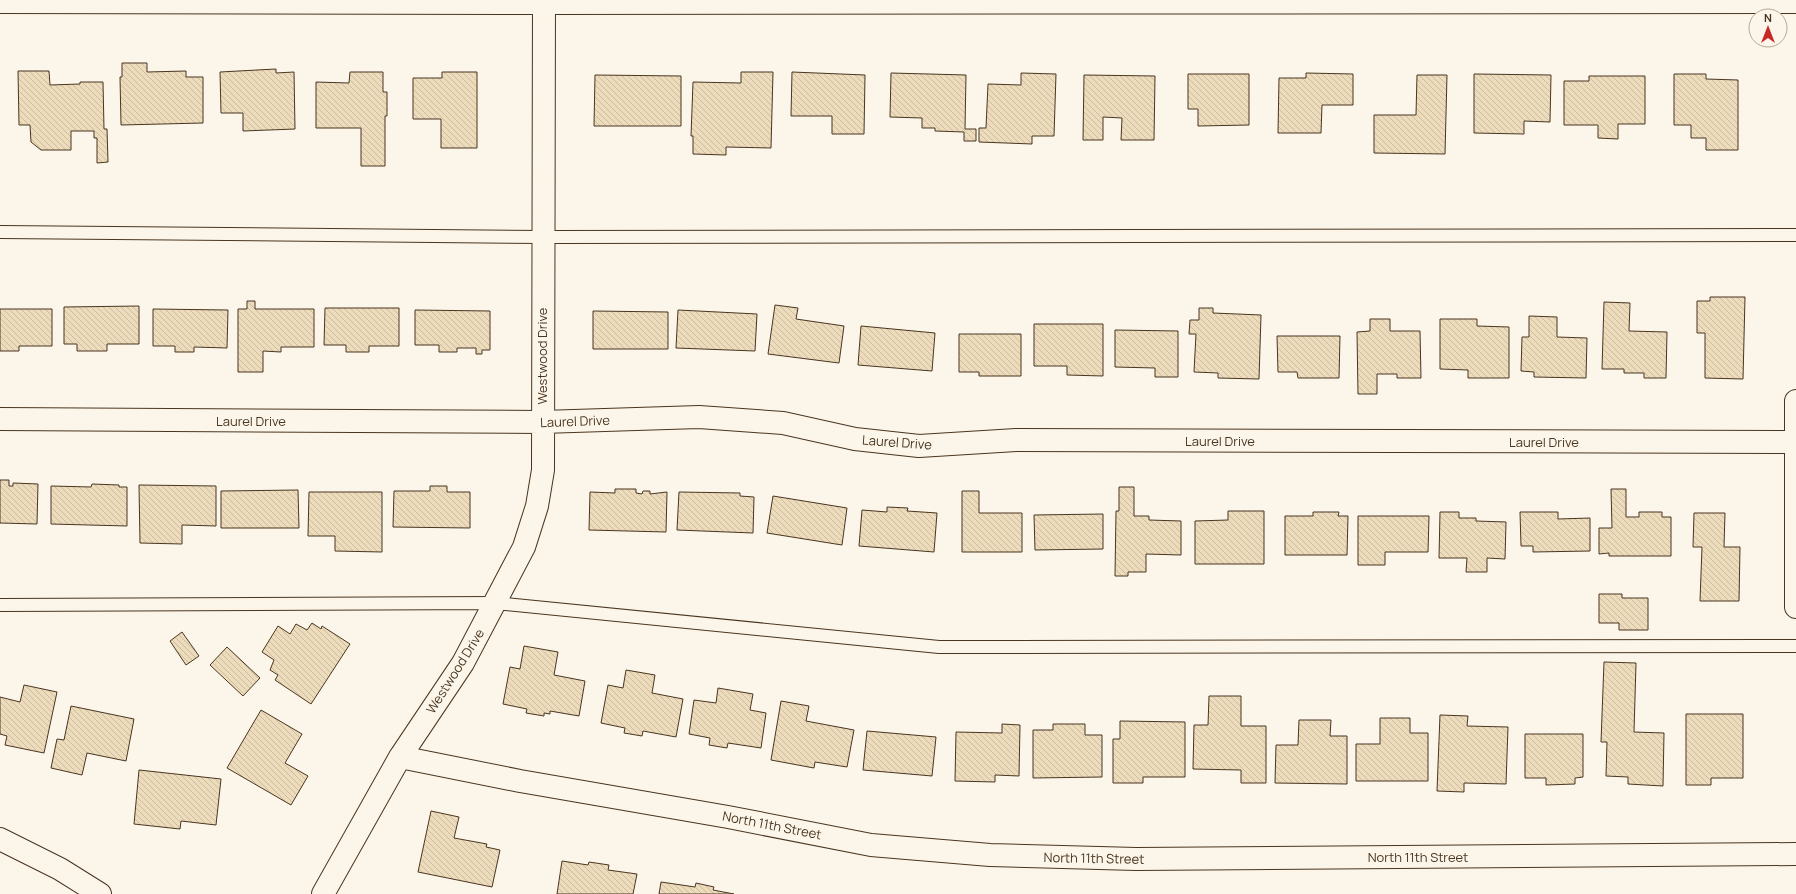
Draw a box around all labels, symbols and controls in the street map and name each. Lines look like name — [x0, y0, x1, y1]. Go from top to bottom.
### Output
north arrow — [1748, 8, 1788, 48]
text: N — [1764, 10, 1772, 25]
street label: Westwood Drive — [533, 307, 551, 404]
street label: Laurel Drive — [540, 411, 611, 431]
street label: Laurel Drive — [216, 412, 286, 430]
street label: Laurel Drive — [862, 431, 933, 453]
street label: Laurel Drive — [1185, 432, 1255, 450]
street label: Laurel Drive — [1509, 433, 1579, 451]
street label: Westwood Drive — [422, 625, 488, 717]
street label: North 11th Street — [721, 807, 823, 843]
street label: North 11th Street — [1044, 848, 1144, 868]
street label: North 11th Street — [1368, 848, 1468, 866]

